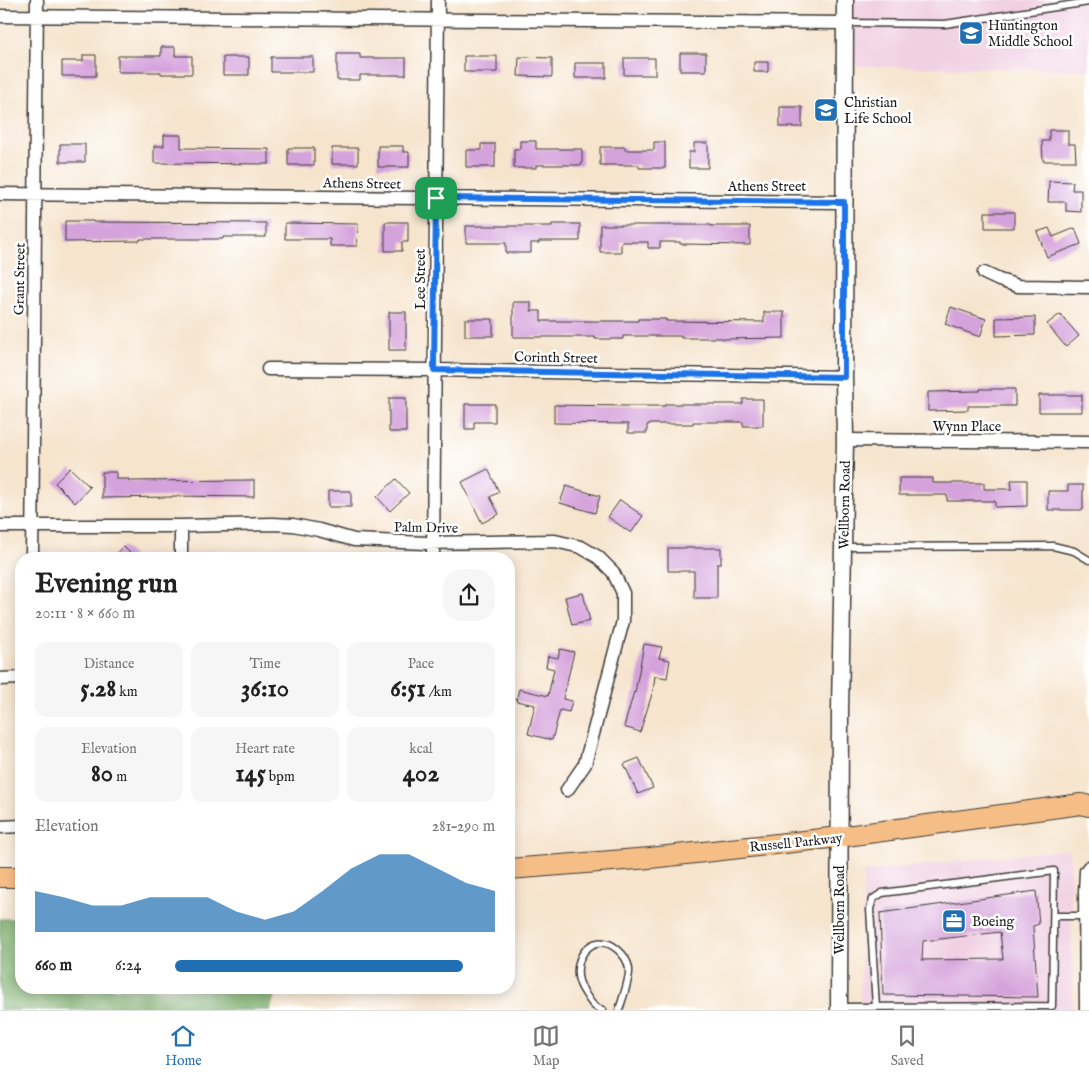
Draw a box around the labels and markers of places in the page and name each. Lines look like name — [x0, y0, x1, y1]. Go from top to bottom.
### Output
place label: Huntington Middle School — [988, 17, 1073, 51]
school or university icon: Huntington Middle School — [958, 20, 984, 46]
place label: Christian Life School — [844, 94, 912, 128]
school or university icon: Christian Life School — [813, 97, 839, 123]
pin — [415, 177, 457, 219]
office icon: Boeing — [941, 908, 967, 934]
place label: Boeing — [972, 913, 1014, 931]

